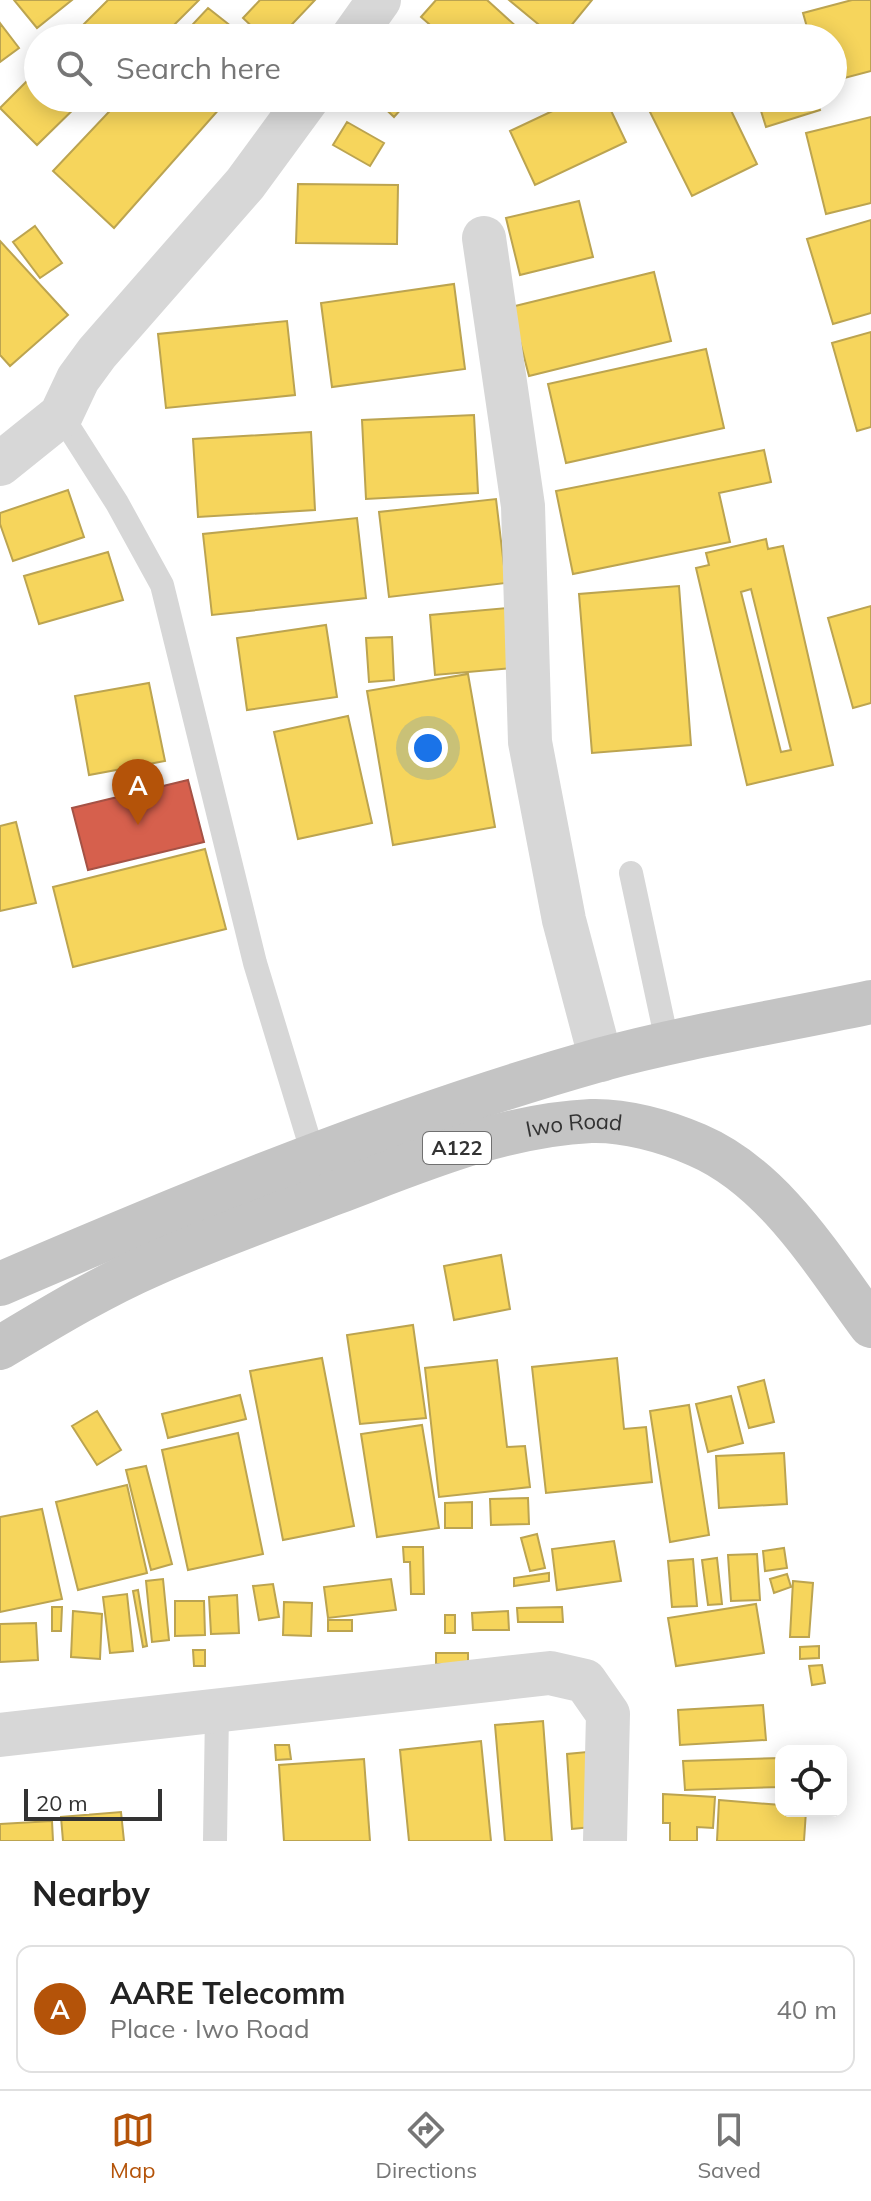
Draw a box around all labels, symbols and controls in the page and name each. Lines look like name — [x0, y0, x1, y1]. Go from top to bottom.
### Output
search box — [24, 24, 847, 112]
icon: search — [52, 46, 96, 90]
text: Search here — [116, 49, 281, 87]
your location — [408, 728, 448, 768]
pin: A — [112, 759, 164, 825]
street label: Iwo Road — [523, 1107, 624, 1143]
road number: A122 — [423, 1132, 491, 1164]
map controls — [775, 1745, 847, 1817]
button: locate — [775, 1745, 847, 1817]
scale bar — [24, 1785, 162, 1821]
text: 20 m — [36, 1789, 87, 1817]
text: Nearby — [32, 1872, 150, 1915]
text: AARE Telecomm — [110, 1974, 346, 2012]
text: A — [50, 1993, 70, 2026]
text: 40 m — [776, 1993, 837, 2026]
text: Place · Iwo Road — [110, 2012, 310, 2045]
tab: Map — [110, 2108, 155, 2184]
tab: Directions — [376, 2108, 477, 2184]
tab: Saved — [697, 2108, 761, 2184]

